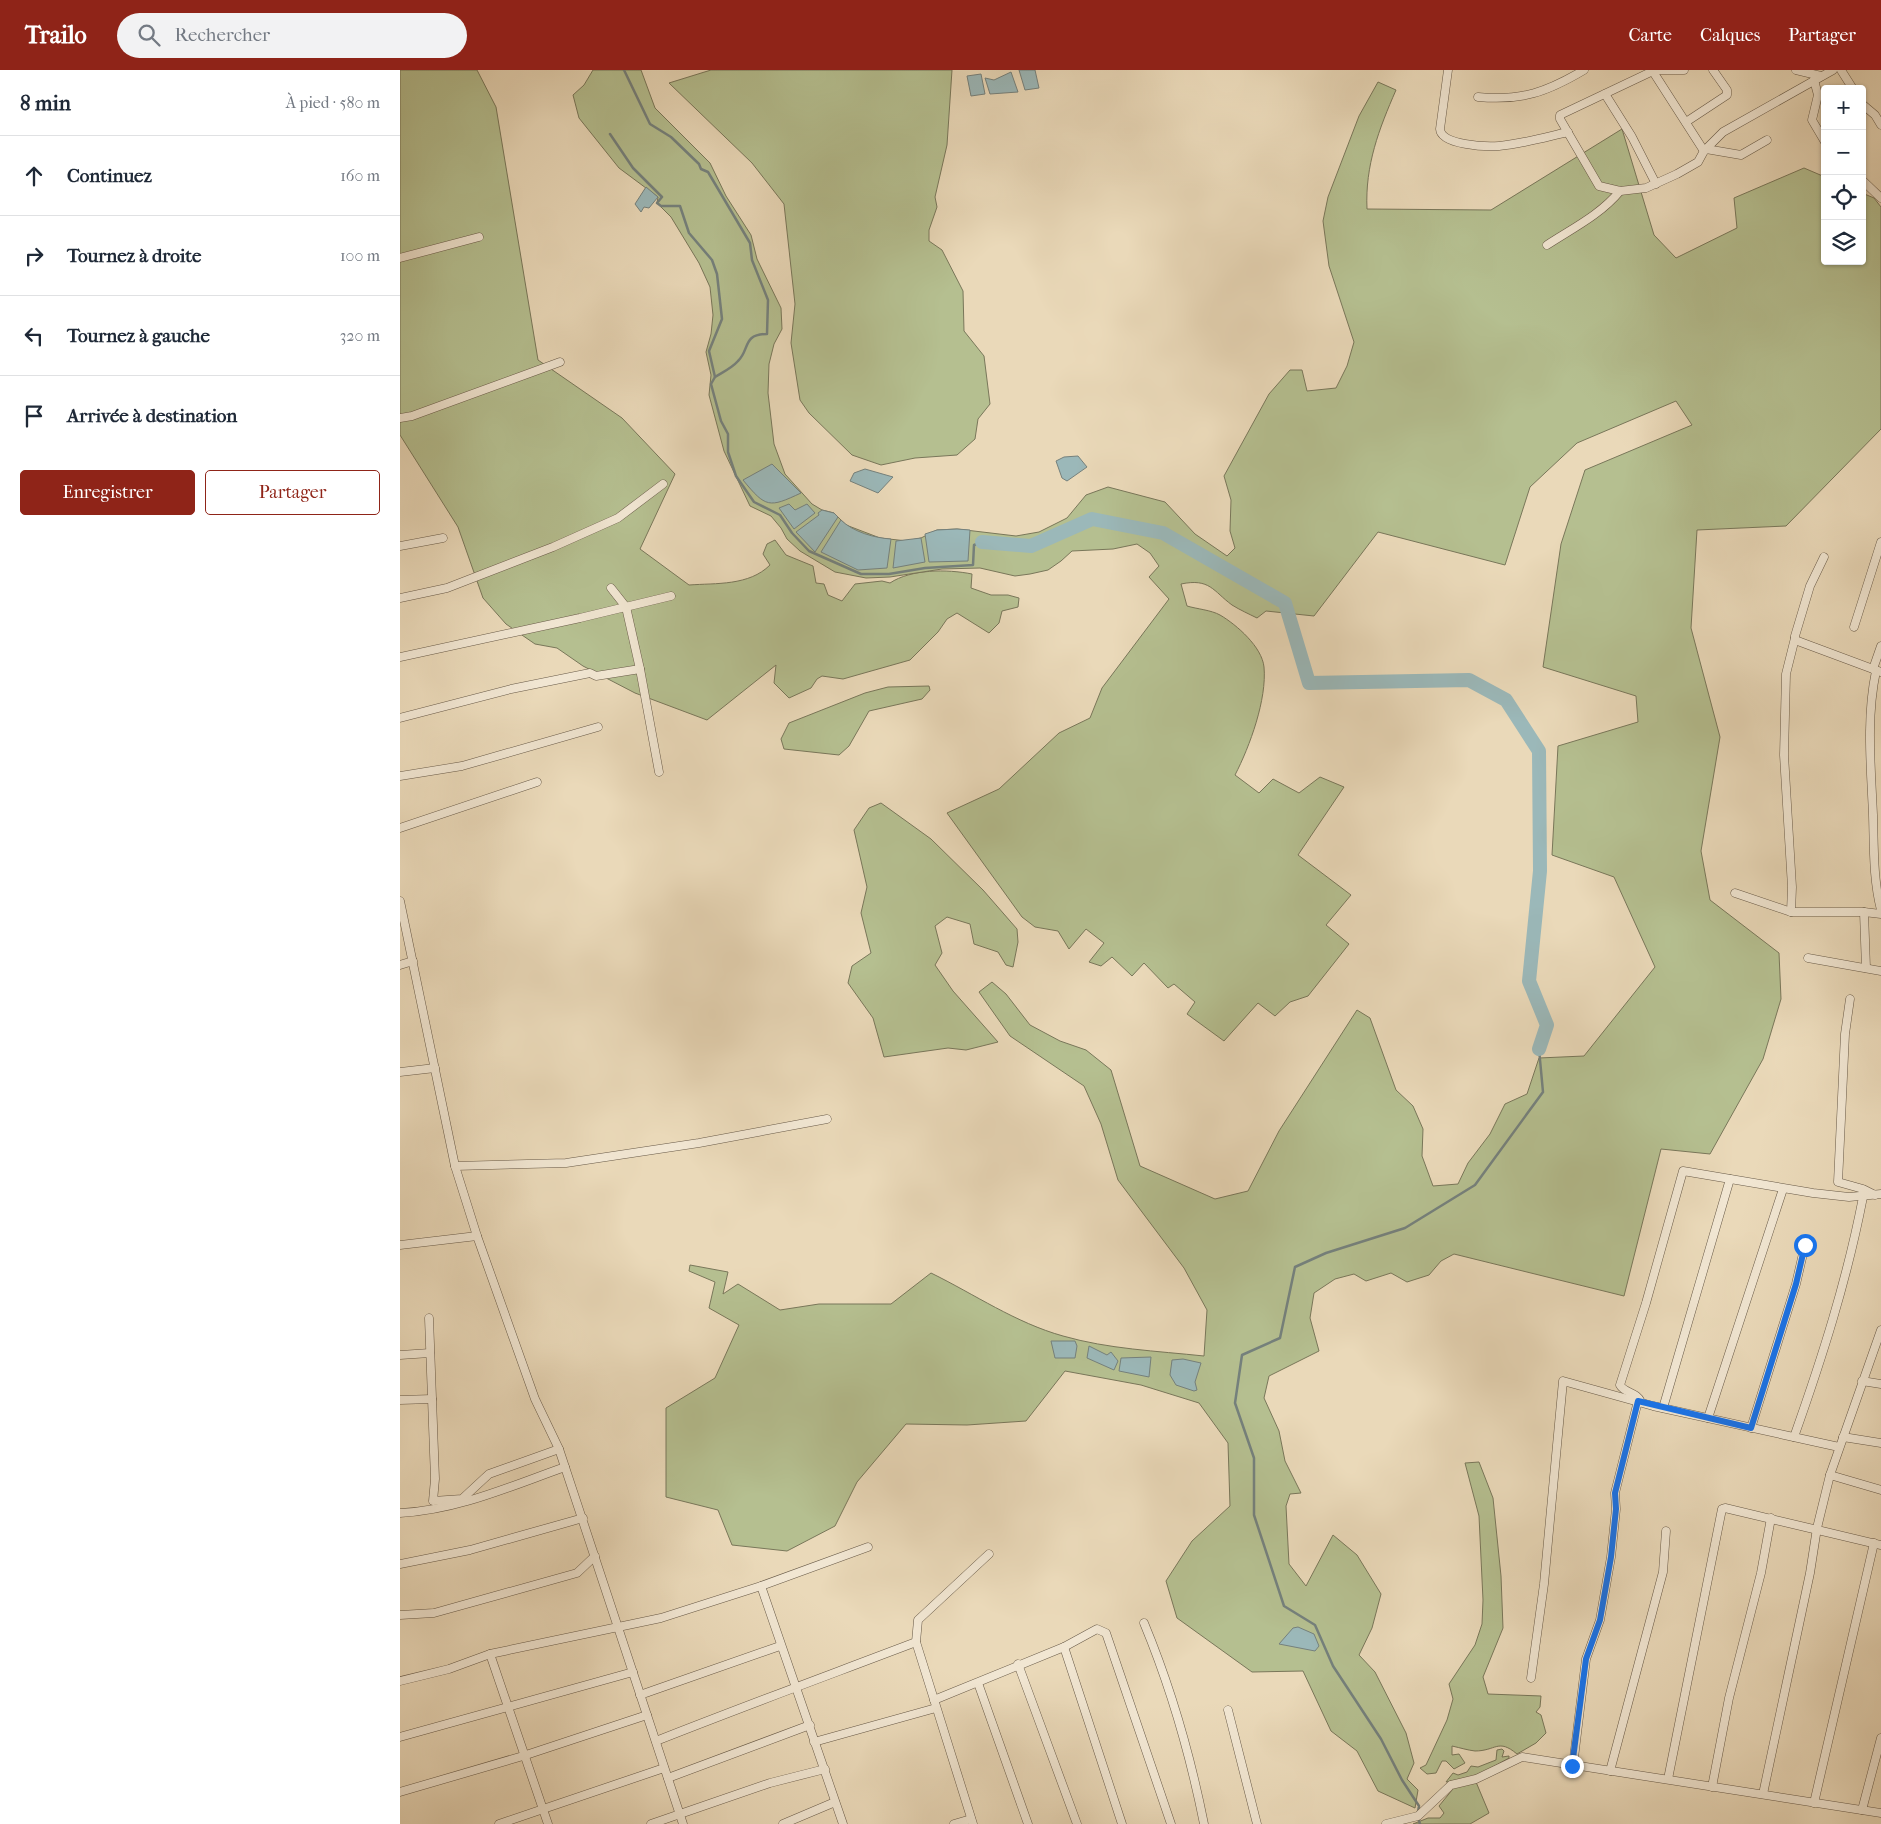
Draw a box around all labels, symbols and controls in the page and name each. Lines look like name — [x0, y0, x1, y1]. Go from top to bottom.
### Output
search box — [117, 13, 467, 58]
text: Trailo — [25, 21, 87, 49]
icon: search — [135, 21, 163, 49]
text: Rechercher — [175, 24, 270, 46]
text: Carte — [1629, 25, 1672, 46]
text: Calques — [1700, 25, 1760, 46]
text: Partager — [1788, 25, 1856, 46]
map controls — [1821, 85, 1866, 265]
button: + — [1821, 85, 1866, 130]
text: 8 min — [20, 91, 71, 115]
text: À pied · 580 m — [286, 93, 380, 112]
button: − — [1821, 130, 1866, 175]
icon: ahead — [20, 162, 48, 190]
text: Continuez — [67, 165, 152, 187]
text: 160 m — [340, 166, 380, 185]
button: locate — [1821, 175, 1866, 220]
button: layers — [1821, 220, 1866, 265]
icon: right — [20, 242, 48, 270]
text: Tournez à droite — [67, 245, 201, 267]
text: 100 m — [340, 246, 380, 265]
icon: left — [20, 322, 48, 350]
text: Tournez à gauche — [67, 325, 210, 347]
text: 320 m — [340, 326, 380, 345]
icon: arrive — [20, 402, 48, 430]
text: Arrivée à destination — [67, 405, 237, 427]
button: Enregistrer — [20, 470, 195, 515]
button: Partager — [205, 470, 380, 515]
route start — [1794, 1234, 1817, 1257]
route end — [1561, 1755, 1584, 1778]

